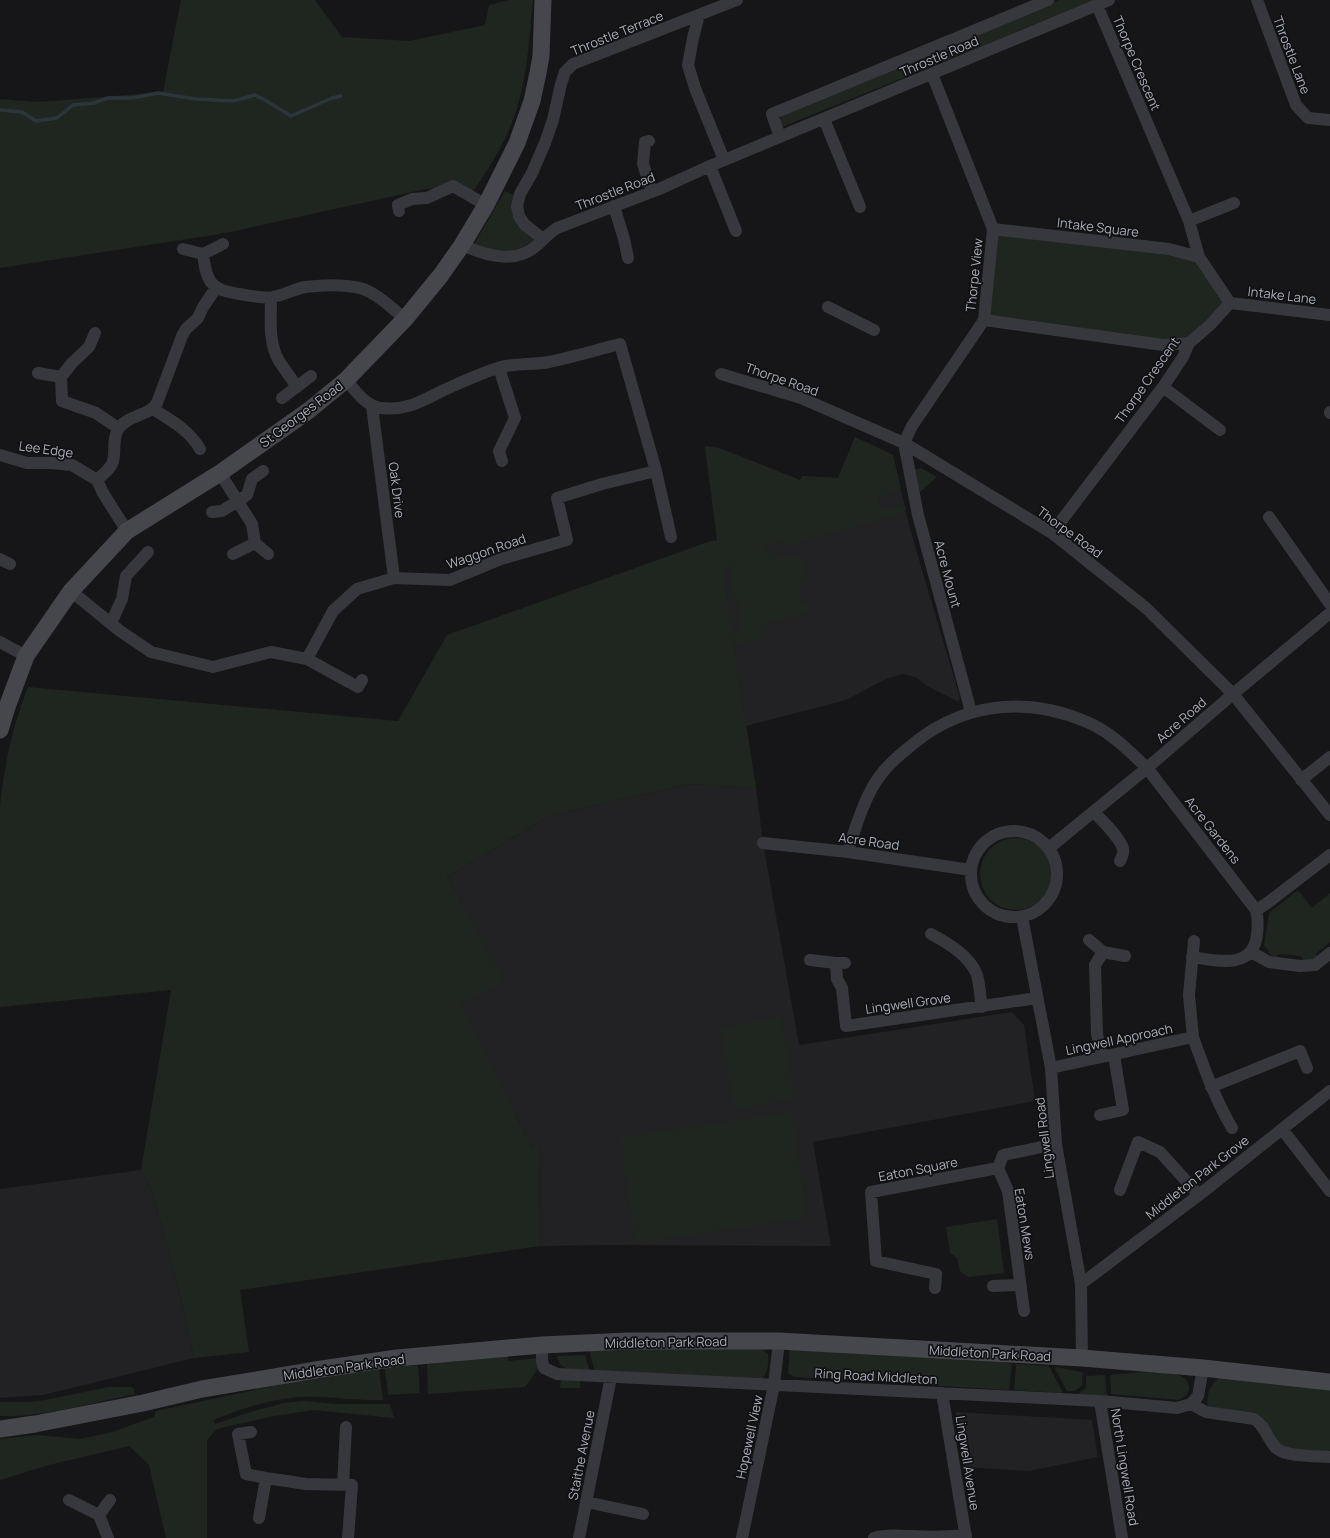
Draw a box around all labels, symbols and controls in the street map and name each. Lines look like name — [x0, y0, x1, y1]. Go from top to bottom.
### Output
street label: Throstle Terrace — [568, 6, 666, 60]
street label: Thorpe Crescent — [1109, 13, 1165, 113]
street label: Throstle Lane — [1269, 13, 1315, 97]
street label: Throstle Road — [897, 31, 981, 81]
street label: Throstle Road — [573, 168, 657, 214]
street label: Intake Square — [1056, 213, 1140, 241]
street label: Thorpe View — [961, 237, 987, 313]
street label: Intake Lane — [1247, 282, 1318, 308]
street label: Thorpe Crescent — [1111, 333, 1183, 427]
street label: Thorpe Road — [743, 358, 821, 400]
street label: St Georges Road — [256, 377, 346, 451]
street label: Lee Edge — [18, 436, 75, 462]
street label: Oak Drive — [385, 461, 409, 519]
street label: Thorpe Road — [1034, 502, 1106, 562]
street label: Waggon Road — [444, 529, 528, 573]
street label: Acre Mount — [930, 538, 966, 610]
street label: Acre Road — [1152, 693, 1210, 747]
street label: Acre Gardens — [1181, 793, 1245, 868]
street label: Acre Road — [838, 828, 900, 854]
street label: Lingwell Grove — [864, 988, 952, 1018]
street label: Lingwell Approach — [1064, 1019, 1174, 1059]
street label: Lingwell Road — [1030, 1096, 1058, 1180]
street label: Middleton Park Grove — [1142, 1131, 1253, 1223]
street label: Eaton Square — [877, 1152, 960, 1186]
street label: Eaton Mews — [1010, 1187, 1040, 1261]
street label: Middleton Park Road — [605, 1332, 727, 1352]
street label: Middleton Park Road — [928, 1341, 1052, 1365]
street label: Middleton Park Road — [282, 1350, 406, 1384]
street label: Ring Road Middleton — [814, 1364, 938, 1388]
street label: Hopewell View — [731, 1393, 767, 1481]
street label: North Lingwell Road — [1107, 1407, 1143, 1527]
street label: Staithe Avenue — [563, 1408, 599, 1501]
street label: Lingwell Avenue — [952, 1414, 984, 1512]

